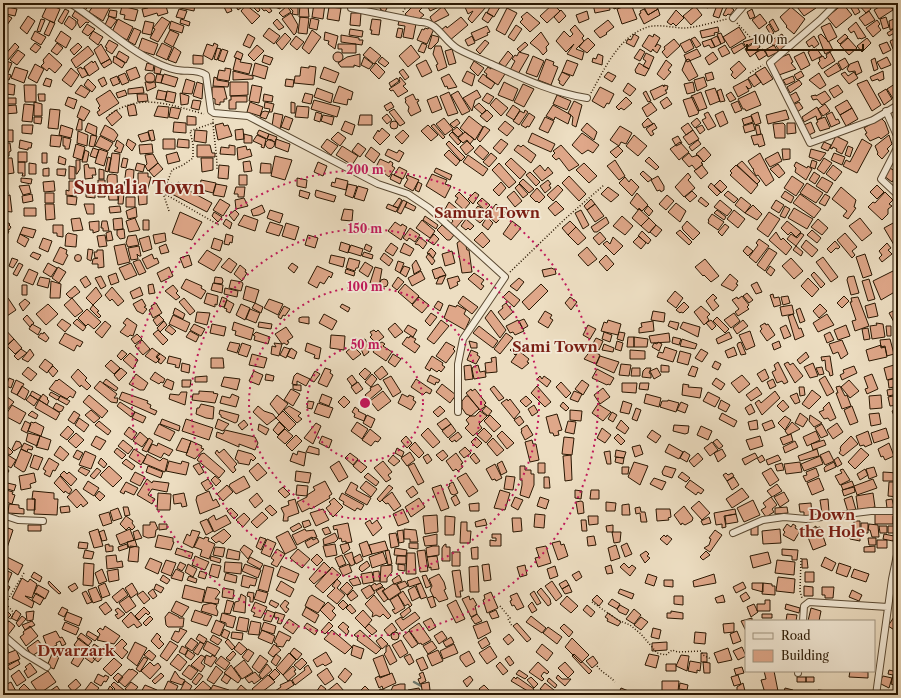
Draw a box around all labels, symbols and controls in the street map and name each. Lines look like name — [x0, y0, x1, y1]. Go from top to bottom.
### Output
scale bar — [747, 26, 863, 52]
text: 100 m — [753, 32, 788, 47]
text: 200 m — [346, 162, 384, 177]
district label: Sumalia Town — [73, 177, 205, 199]
district label: Samura Town — [434, 203, 541, 222]
text: 150 m — [348, 221, 382, 236]
text: 100 m — [347, 279, 383, 294]
text: 50 m — [350, 337, 380, 352]
district label: Sami Town — [512, 337, 599, 356]
centre of rings — [358, 396, 372, 410]
district label: Down the Hole — [799, 505, 865, 541]
legend — [745, 620, 875, 672]
text: Road — [781, 628, 811, 643]
district label: Dwarzark — [37, 641, 116, 660]
text: Building — [781, 648, 829, 663]

